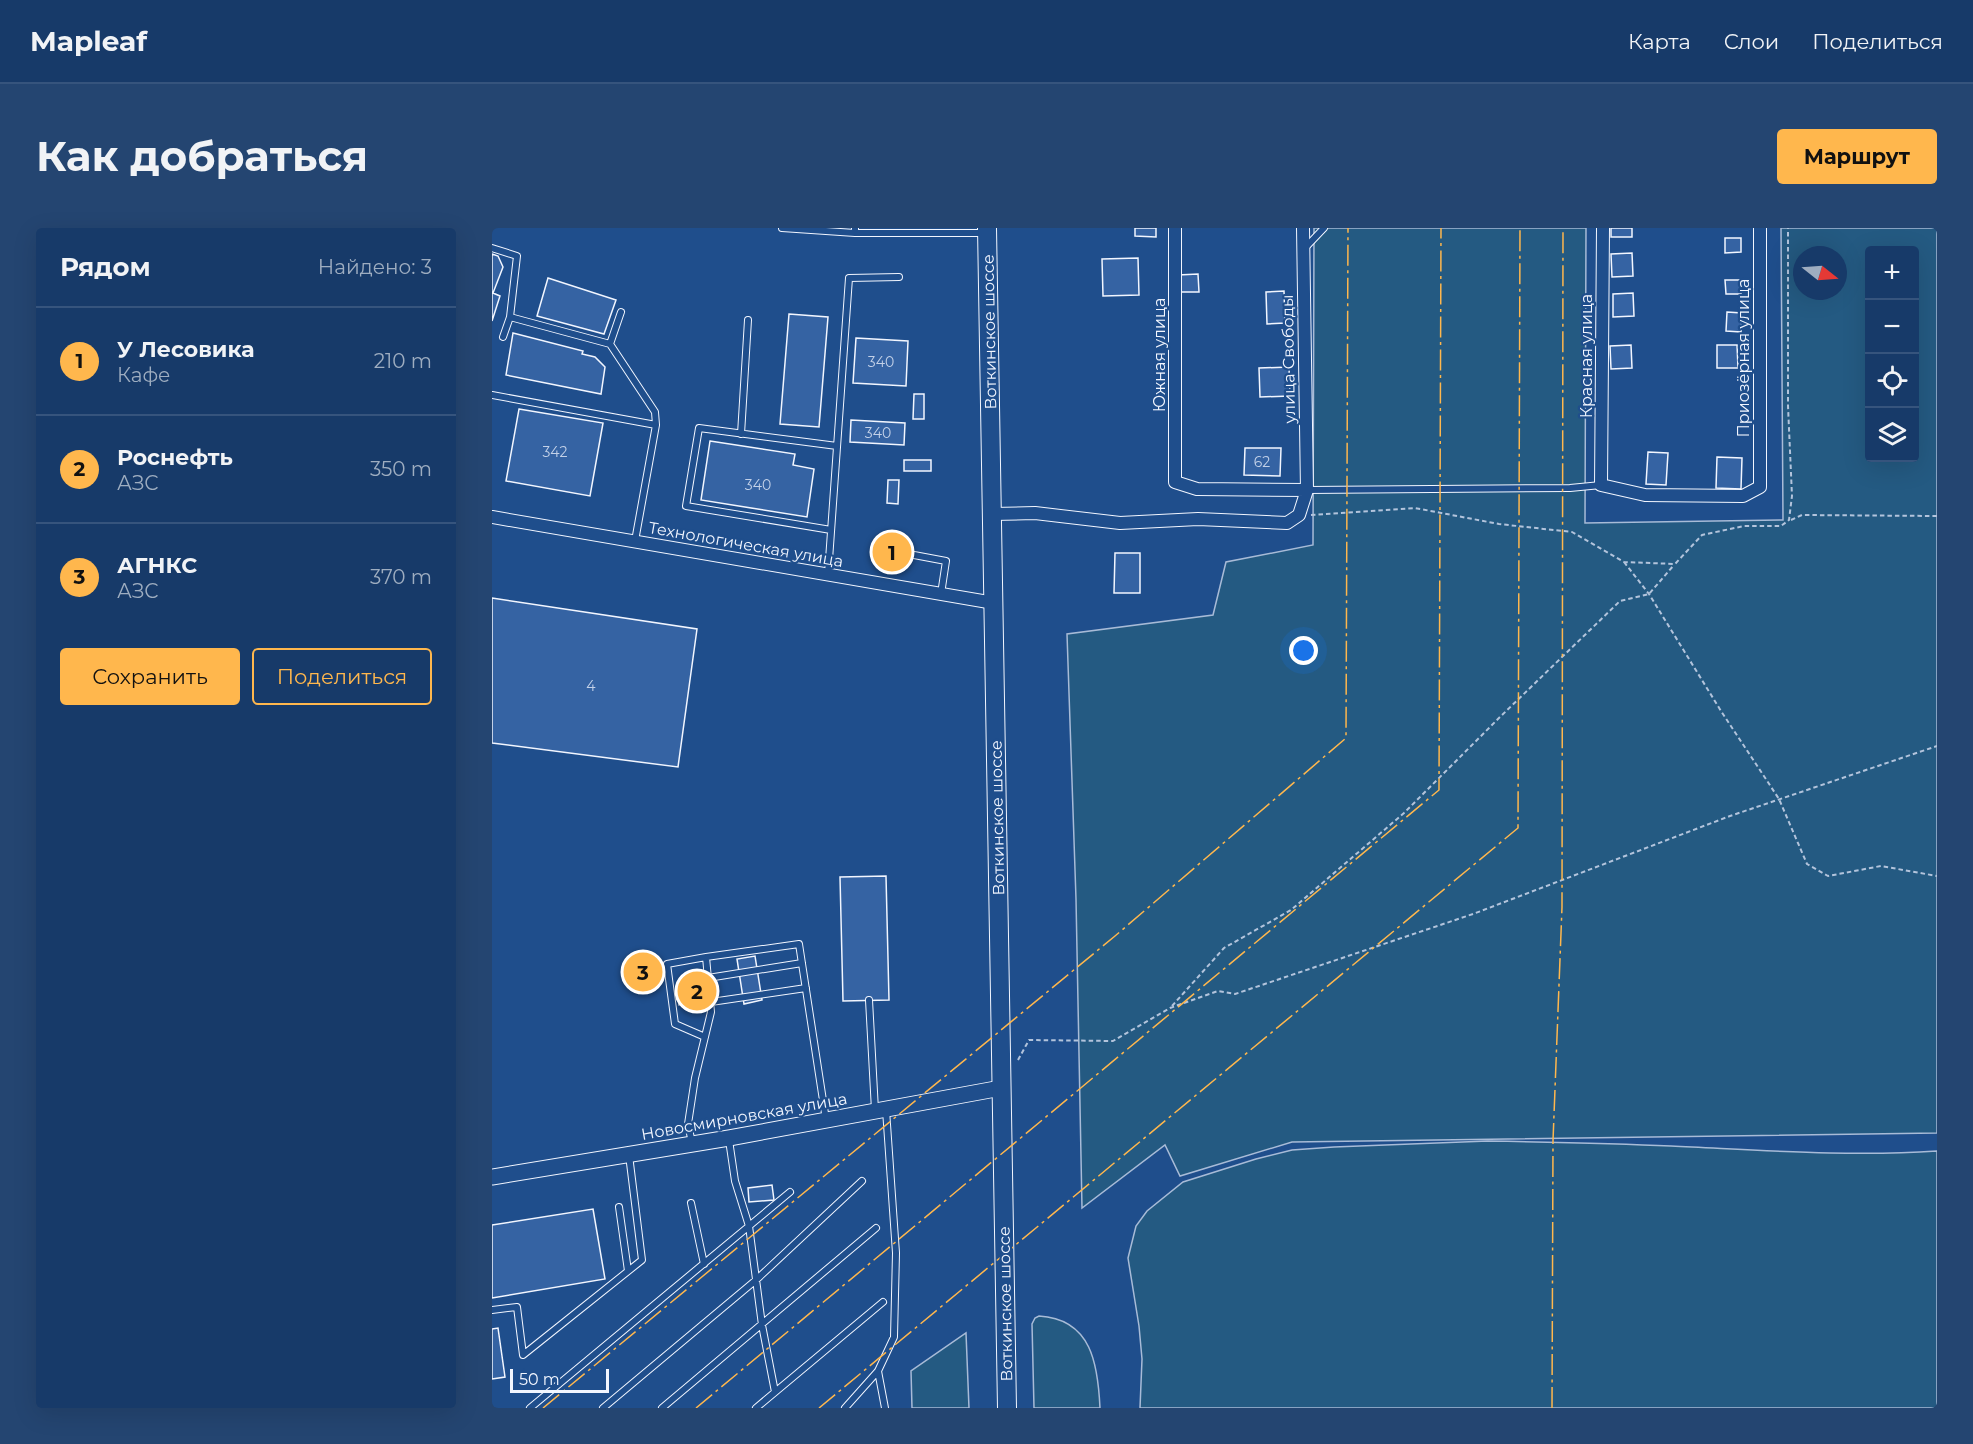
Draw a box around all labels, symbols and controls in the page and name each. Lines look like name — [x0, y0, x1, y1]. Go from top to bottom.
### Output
text: Mapleaf — [30, 24, 147, 58]
text: Карта — [1628, 29, 1691, 54]
text: Слои — [1724, 29, 1779, 54]
text: Поделиться — [1812, 29, 1943, 54]
button: Маршрут — [1777, 129, 1937, 184]
text: Как добраться — [36, 130, 368, 182]
north arrow — [1793, 246, 1847, 300]
map controls — [1865, 246, 1919, 462]
button: + — [1865, 246, 1919, 300]
text: Рядом — [60, 251, 151, 283]
street label: Воткинское шоссе — [979, 254, 1000, 410]
text: Найдено: 3 — [318, 255, 432, 279]
street label: Приозёрная улица — [1734, 279, 1753, 437]
street label: улица Свободы — [1278, 294, 1299, 425]
street label: Красная улица — [1577, 294, 1596, 418]
street label: Южная улица — [1150, 298, 1169, 412]
button: − — [1865, 300, 1919, 354]
text: У Лесовика — [117, 336, 255, 363]
text: 1 — [76, 349, 83, 373]
text: 210 m — [374, 349, 432, 373]
house number: 340 — [868, 353, 894, 371]
button: locate — [1865, 354, 1919, 408]
text: Кафе — [117, 363, 170, 387]
button: layers — [1865, 408, 1919, 462]
house number: 340 — [865, 424, 891, 442]
house number: 342 — [542, 443, 568, 461]
text: Роснефть — [117, 444, 233, 471]
house number: 62 — [1254, 453, 1270, 471]
text: 2 — [74, 457, 85, 481]
text: 350 m — [370, 457, 432, 481]
text: АЗС — [117, 471, 159, 495]
house number: 340 — [745, 476, 771, 494]
street label: Технологическая улица — [647, 518, 845, 571]
pin: 1 — [872, 530, 912, 574]
text: АГНКС — [117, 552, 197, 579]
text: 3 — [74, 565, 85, 589]
text: 370 m — [370, 565, 432, 589]
text: АЗС — [117, 579, 159, 603]
your location — [1289, 636, 1318, 665]
button: Сохранить — [60, 648, 240, 705]
button: Поделиться — [252, 648, 432, 705]
house number: 4 — [586, 677, 596, 695]
street label: Воткинское шоссе — [987, 740, 1008, 896]
pin: 3 — [624, 950, 662, 994]
pin: 2 — [678, 968, 716, 1014]
street label: Новосмирновская улица — [640, 1089, 849, 1144]
street label: Воткинское шоссе — [995, 1226, 1016, 1382]
scale bar — [510, 1366, 609, 1394]
text: 50 m — [519, 1370, 560, 1389]

